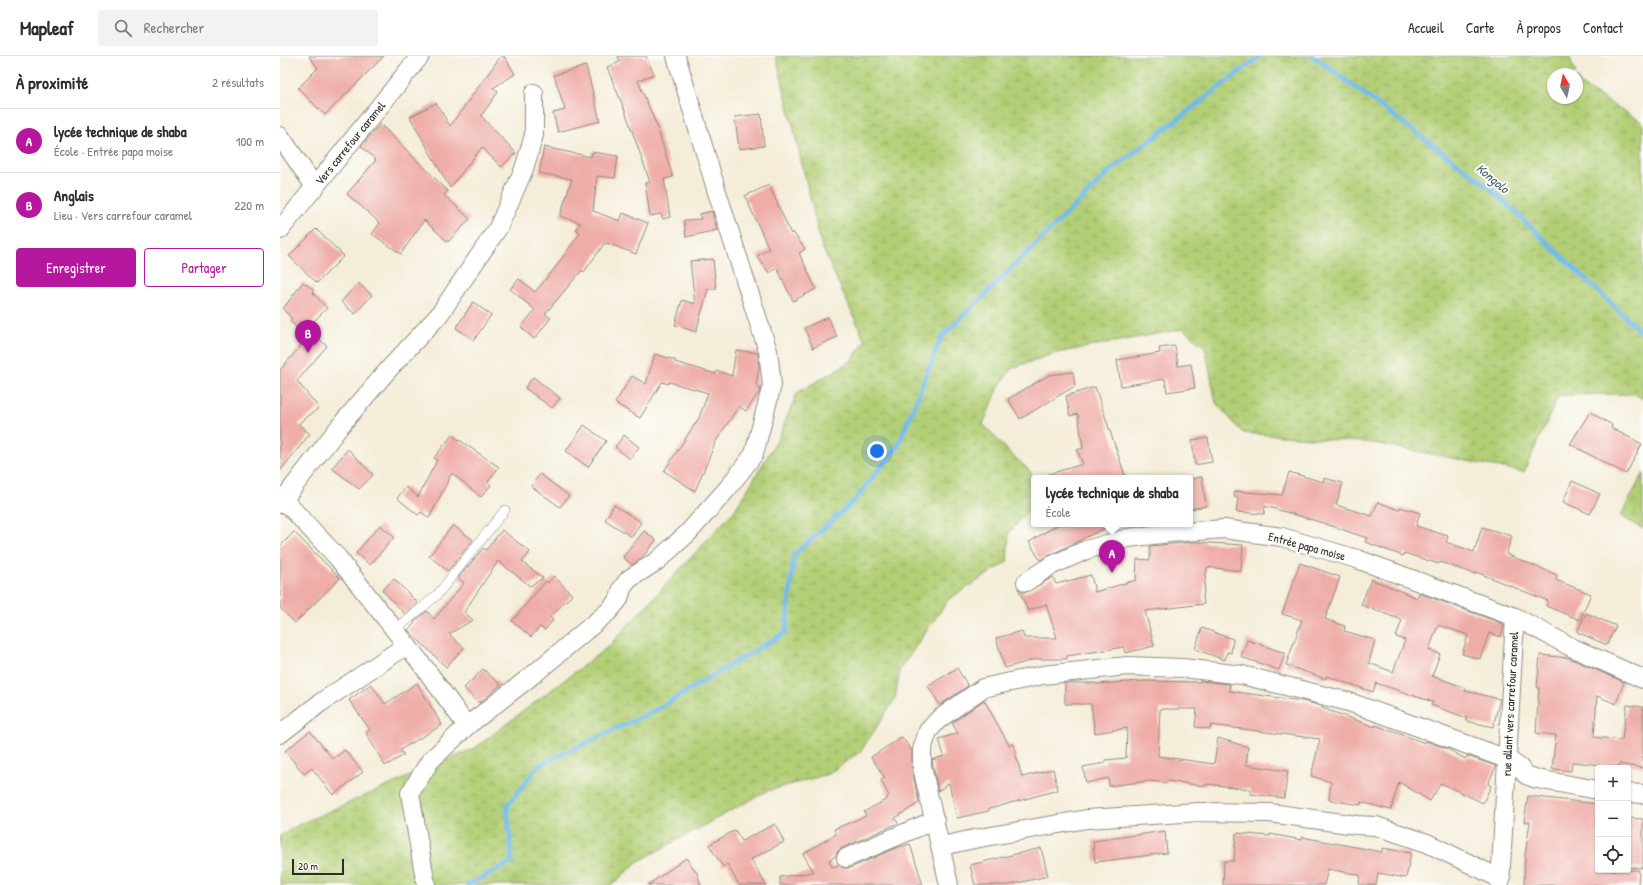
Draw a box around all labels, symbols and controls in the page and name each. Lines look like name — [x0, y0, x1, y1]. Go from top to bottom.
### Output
search box — [98, 10, 378, 46]
text: Mapleaf — [20, 15, 74, 41]
icon: search — [112, 17, 134, 39]
text: Rechercher — [144, 17, 204, 38]
text: Accueil — [1408, 18, 1444, 37]
text: Carte — [1466, 18, 1495, 37]
text: À propos — [1517, 18, 1561, 37]
text: Contact — [1583, 18, 1623, 37]
north arrow — [1547, 68, 1583, 104]
text: À proximité — [16, 71, 88, 94]
text: 2 résultats — [212, 73, 264, 91]
street label: Vers carrefour caramel — [311, 97, 390, 188]
text: lycée technique de shaba — [54, 121, 187, 142]
text: A — [26, 132, 32, 150]
text: 100 m — [236, 132, 264, 150]
text: École · Entrée papa moise — [54, 142, 173, 160]
water label: Kongolo — [1472, 159, 1515, 199]
text: Anglais — [54, 185, 94, 206]
text: B — [26, 196, 32, 214]
text: 220 m — [234, 196, 264, 214]
text: Lieu · Vers carrefour caramel — [54, 206, 192, 224]
button: Enregistrer — [16, 248, 136, 287]
button: Partager — [144, 248, 264, 287]
pin: B — [295, 320, 321, 353]
your location — [867, 441, 887, 461]
popup — [1031, 475, 1193, 527]
text: lycée technique de shaba — [1046, 482, 1178, 503]
text: École — [1046, 503, 1070, 521]
street label: Entrée papa moise — [1266, 528, 1348, 565]
pin: A — [1099, 540, 1125, 573]
street label: rue allant vers carrefour caramel — [1498, 630, 1522, 777]
map controls — [1595, 765, 1631, 873]
button: + — [1595, 765, 1631, 801]
button: − — [1595, 801, 1631, 837]
button: locate — [1595, 837, 1631, 873]
scale bar — [292, 857, 344, 876]
text: 20 m — [298, 859, 318, 873]

